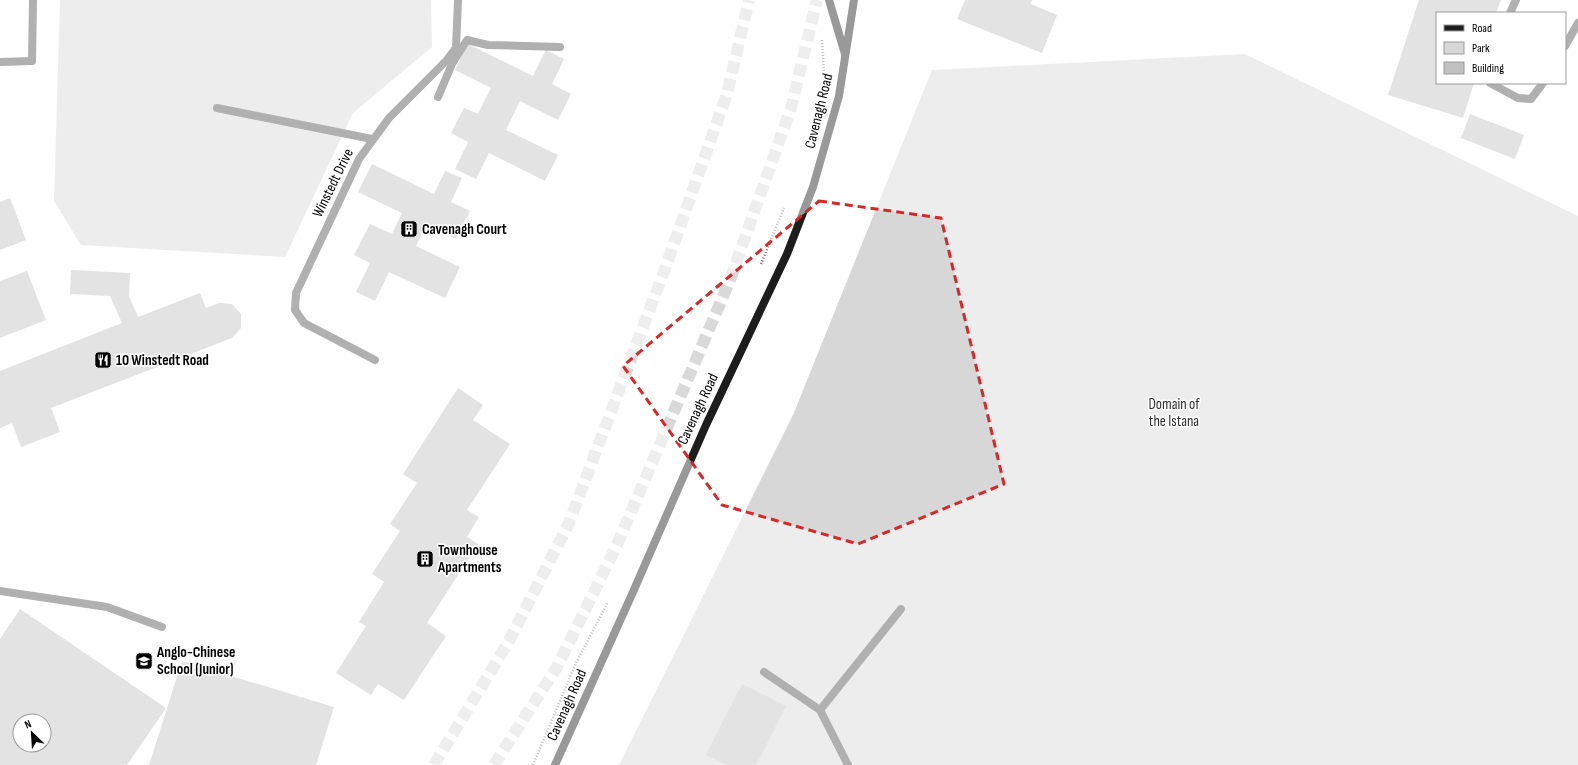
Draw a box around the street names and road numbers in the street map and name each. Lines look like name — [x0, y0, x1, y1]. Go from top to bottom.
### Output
street label: Cavenagh Road — [801, 72, 837, 150]
street label: Winstedt Drive — [308, 145, 358, 221]
street label: Cavenagh Road — [673, 370, 723, 448]
street label: Cavenagh Road — [543, 666, 591, 744]

